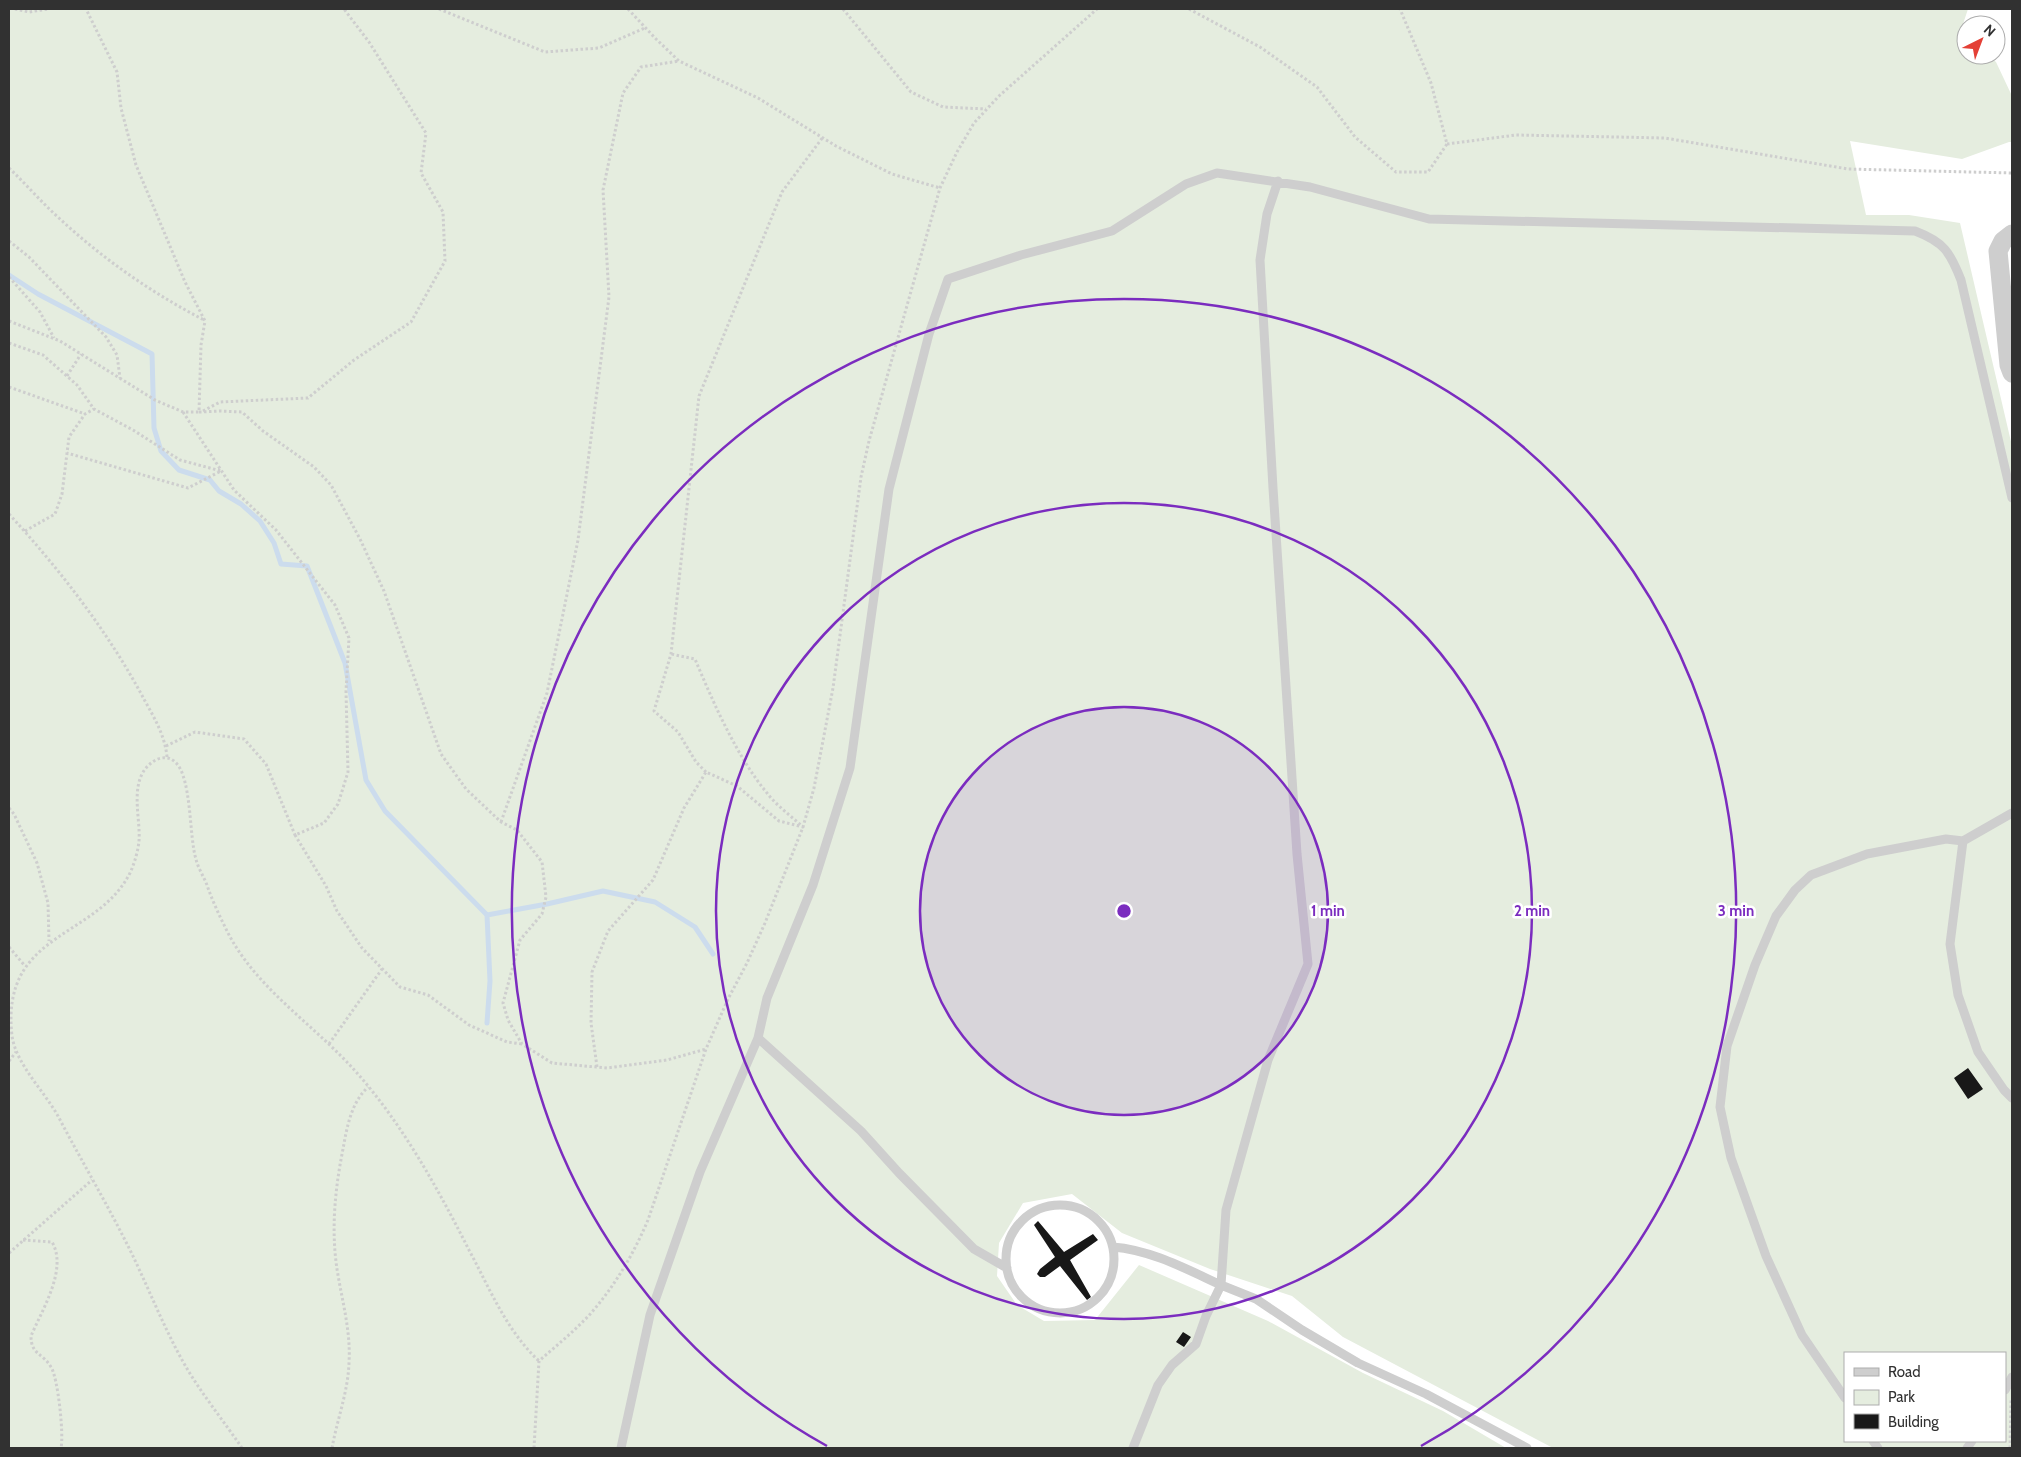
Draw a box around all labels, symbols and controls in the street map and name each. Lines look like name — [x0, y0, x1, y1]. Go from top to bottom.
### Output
north arrow — [1956, 15, 2006, 65]
text: N — [1980, 20, 1999, 40]
centre of rings — [1115, 902, 1133, 920]
text: 1 min — [1311, 902, 1345, 920]
text: 2 min — [1514, 902, 1550, 920]
text: 3 min — [1718, 902, 1754, 920]
legend — [1844, 1352, 2006, 1442]
text: Road — [1888, 1363, 1921, 1381]
text: Park — [1888, 1388, 1915, 1406]
text: Building — [1888, 1413, 1939, 1431]

